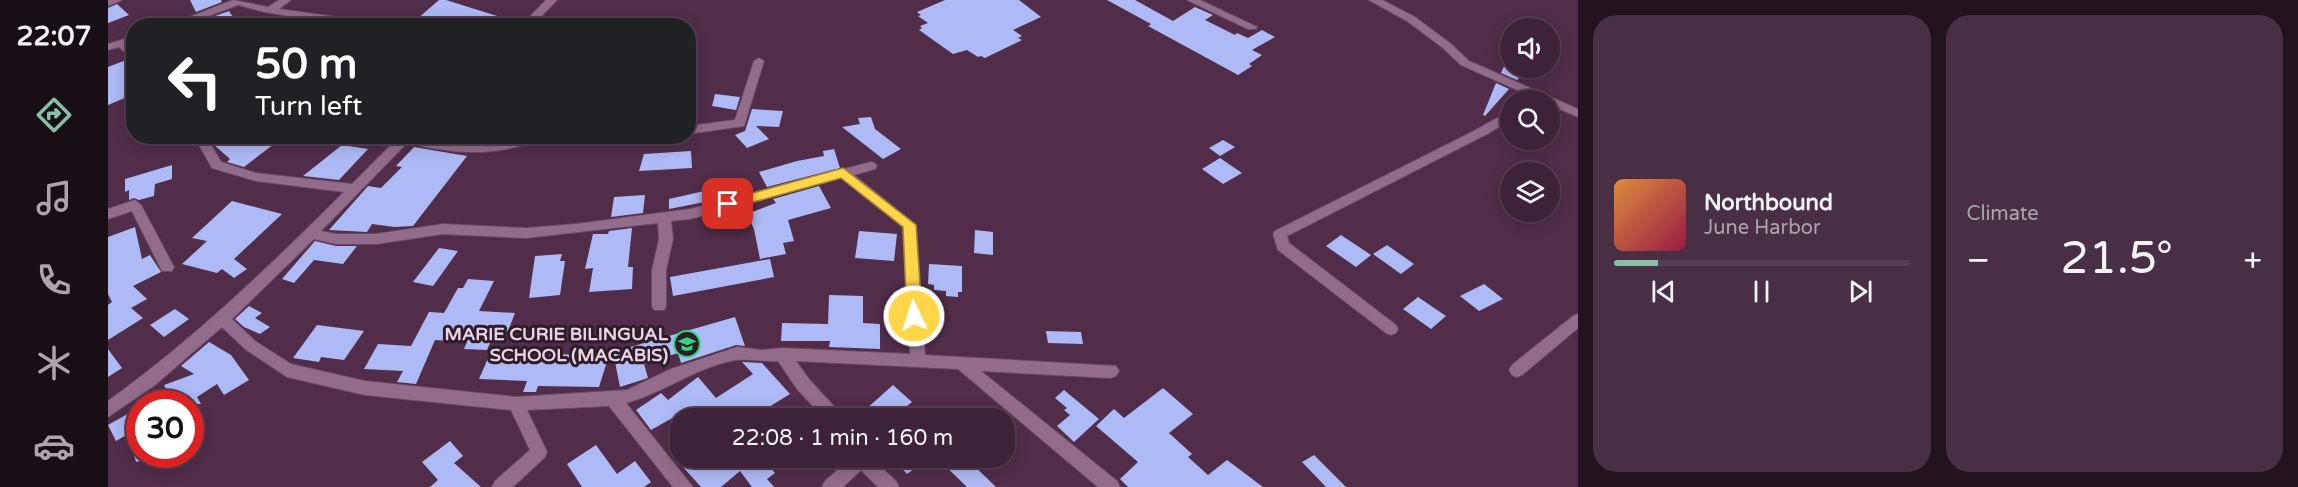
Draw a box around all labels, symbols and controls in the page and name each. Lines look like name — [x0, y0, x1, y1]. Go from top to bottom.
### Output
map controls — [1500, 18, 1560, 222]
button: sound — [1500, 18, 1560, 78]
text: 22:07 — [17, 20, 91, 53]
text: 50 m — [255, 39, 357, 90]
icon: left — [156, 42, 234, 120]
text: Turn left — [255, 90, 362, 123]
button: search — [1500, 90, 1560, 150]
icon: directions — [33, 94, 75, 136]
button: layers — [1500, 162, 1560, 222]
icon: music — [33, 177, 75, 219]
pin — [702, 178, 753, 229]
icon: arrive — [711, 187, 744, 220]
text: Northbound — [1704, 190, 1833, 216]
text: Climate — [1967, 202, 2039, 226]
text: June Harbor — [1704, 216, 1821, 240]
text: 21.5° — [2060, 232, 2173, 286]
text: − — [1967, 241, 1990, 280]
text: + — [2243, 241, 2262, 280]
icon: phone — [33, 259, 75, 301]
icon: previous — [1647, 275, 1680, 308]
icon: pause — [1745, 275, 1778, 308]
icon: next — [1844, 275, 1877, 308]
position arrow — [882, 284, 946, 348]
place label: MARIE CURIE BILINGUAL SCHOOL (MACABIS) — [445, 323, 669, 366]
school or university icon: MARIE CURIE BILINGUAL SCHOOL (MACABIS) — [672, 329, 702, 359]
icon: climate — [33, 342, 75, 384]
speed limit sign: 30 — [126, 390, 204, 468]
icon: car — [33, 425, 75, 467]
text: 22:08 · 1 min · 160 m — [732, 425, 953, 451]

